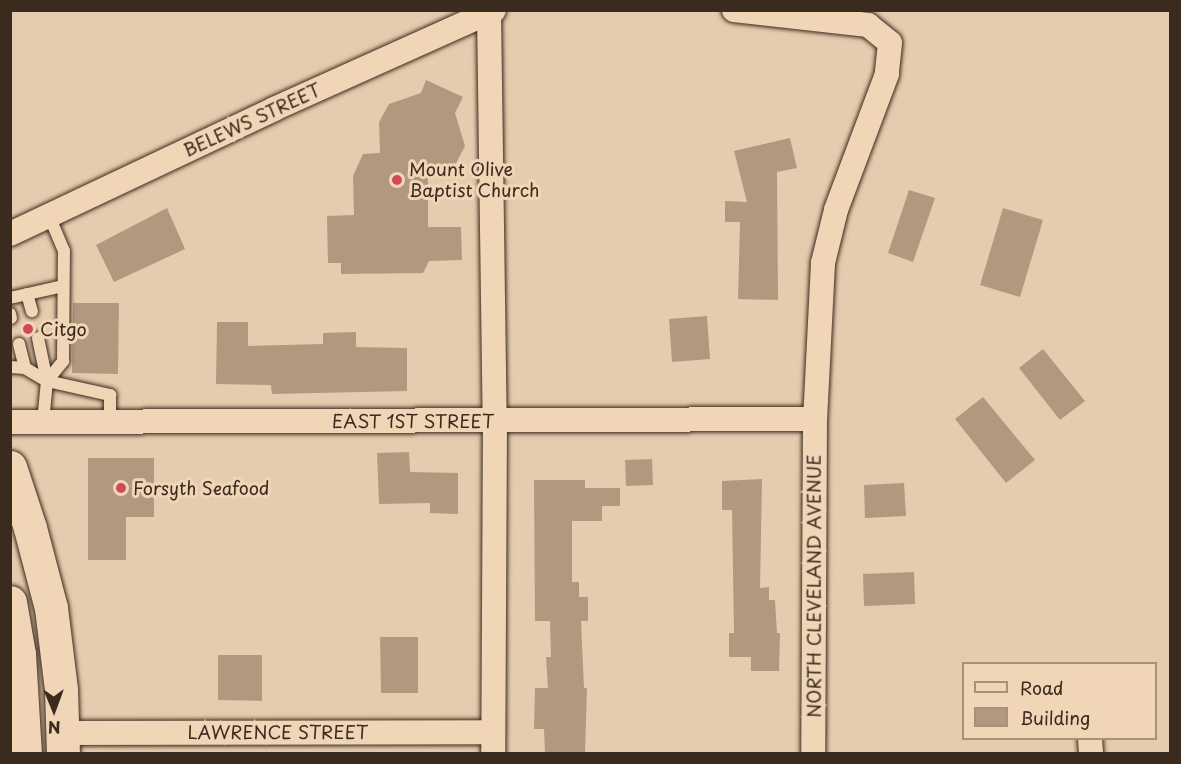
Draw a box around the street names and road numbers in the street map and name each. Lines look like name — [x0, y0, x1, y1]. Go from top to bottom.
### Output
street label: BELEWS STREET — [179, 78, 325, 162]
street label: EAST 1ST STREET — [332, 410, 494, 432]
street label: NORTH CLEVELAND AVENUE — [803, 454, 825, 718]
street label: LAWRENCE STREET — [187, 721, 369, 743]

